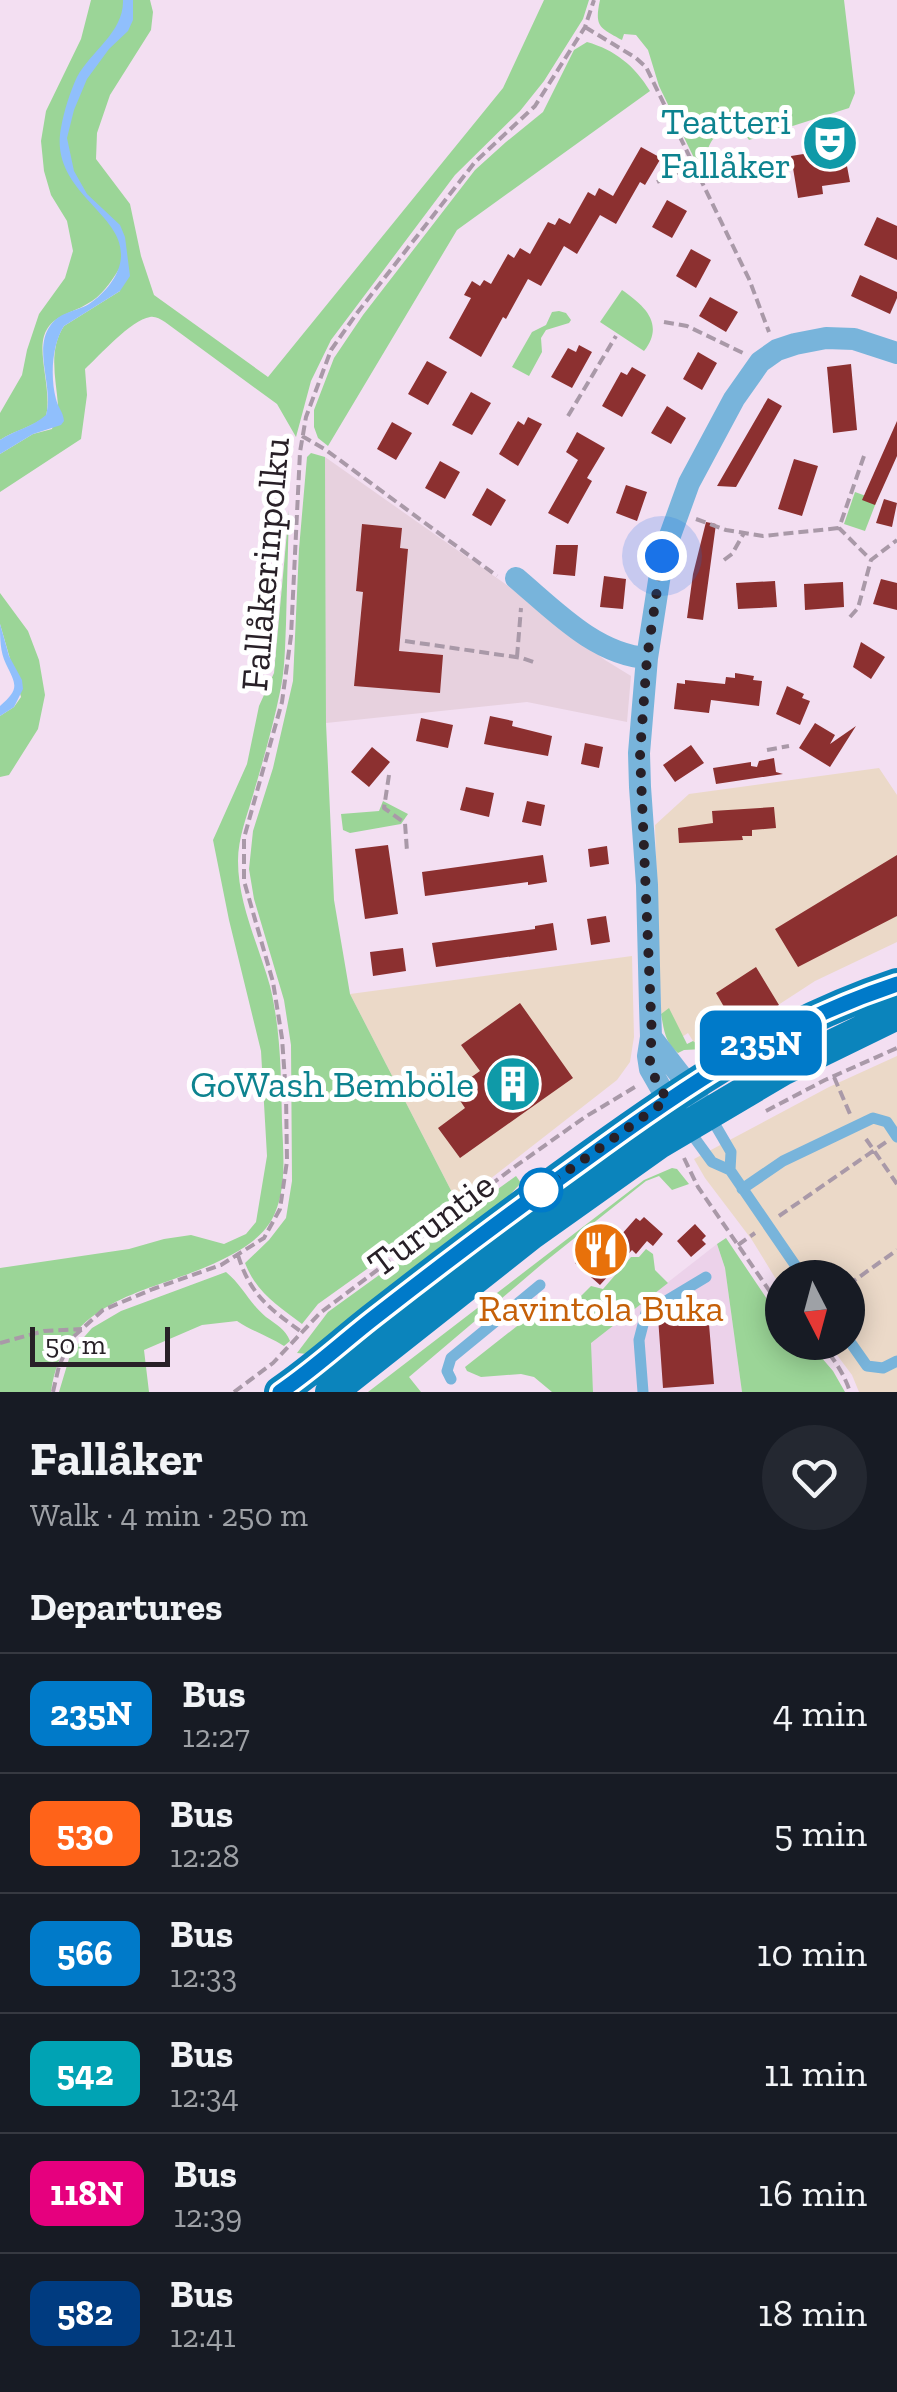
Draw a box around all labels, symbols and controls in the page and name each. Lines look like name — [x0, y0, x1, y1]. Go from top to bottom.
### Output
place label: Teatteri Fallåker — [660, 98, 791, 188]
theatre icon: Teatteri Fallåker — [800, 113, 860, 173]
street label: Fallåkerinpolku — [231, 435, 299, 693]
your location — [637, 531, 687, 581]
line badge: 235N — [691, 1010, 831, 1076]
text: 235N — [720, 1022, 802, 1064]
building icon: GoWash Bemböle — [483, 1054, 543, 1114]
place label: GoWash Bemböle — [190, 1061, 474, 1107]
street label: Turuntie — [359, 1162, 503, 1286]
unlabelled marker — [520, 1169, 562, 1211]
restaurant icon: Ravintola Buka — [571, 1220, 631, 1280]
north arrow — [765, 1260, 865, 1360]
map controls — [765, 1260, 865, 1360]
place label: Ravintola Buka — [478, 1285, 724, 1331]
scale bar — [30, 1322, 170, 1366]
text: 50 m — [45, 1328, 106, 1361]
button: heart — [762, 1425, 867, 1530]
text: Fallåker — [30, 1430, 203, 1487]
text: Walk · 4 min · 250 m — [30, 1496, 308, 1534]
text: Departures — [30, 1584, 222, 1630]
text: Bus — [182, 1671, 246, 1717]
text: 4 min — [773, 1690, 867, 1736]
text: 235N — [50, 1692, 132, 1734]
text: 12:27 — [182, 1717, 250, 1755]
text: Bus — [170, 1791, 233, 1837]
text: 5 min — [774, 1810, 867, 1856]
text: 530 — [56, 1812, 114, 1854]
text: 12:28 — [170, 1837, 240, 1875]
text: Bus — [170, 1911, 233, 1957]
text: 10 min — [757, 1930, 867, 1976]
text: 566 — [57, 1932, 113, 1974]
text: 12:33 — [170, 1957, 237, 1995]
text: Bus — [170, 2031, 233, 2077]
text: 11 min — [764, 2050, 867, 2096]
text: 542 — [56, 2052, 114, 2094]
text: 12:34 — [170, 2077, 239, 2115]
text: Bus — [174, 2151, 237, 2197]
text: 16 min — [758, 2170, 867, 2216]
text: 118N — [50, 2172, 124, 2214]
text: 12:39 — [174, 2197, 242, 2235]
text: Bus — [170, 2271, 233, 2317]
text: 18 min — [758, 2290, 867, 2336]
text: 582 — [57, 2292, 113, 2334]
text: 12:41 — [170, 2317, 236, 2355]

